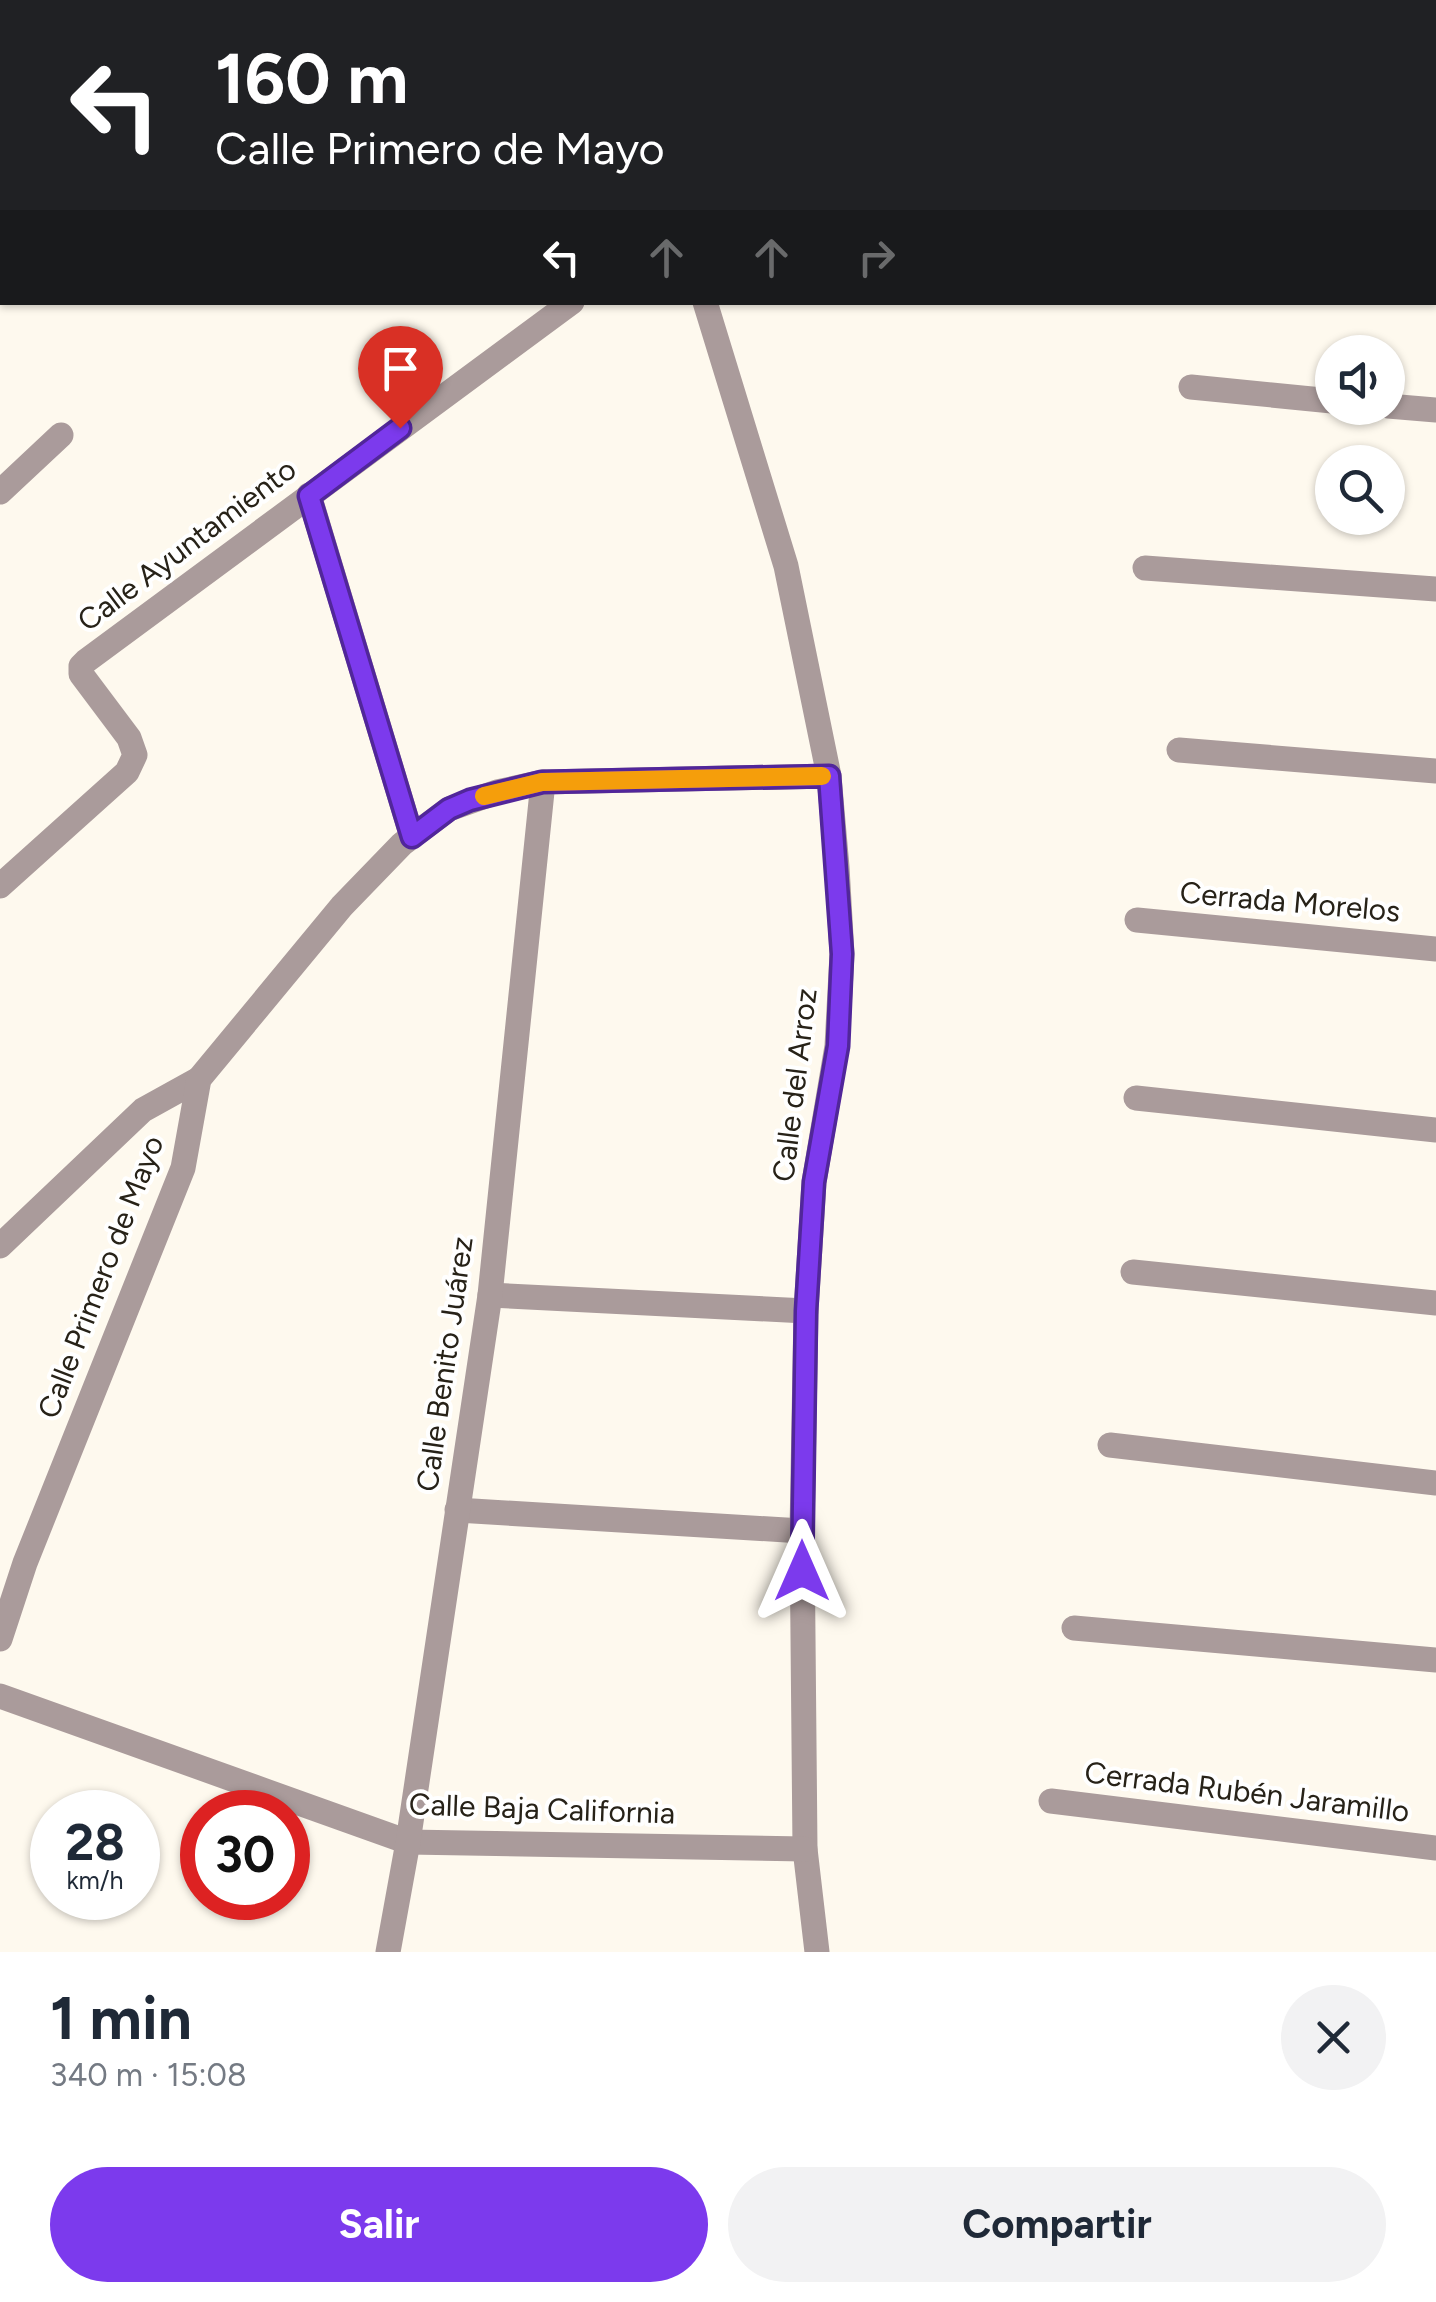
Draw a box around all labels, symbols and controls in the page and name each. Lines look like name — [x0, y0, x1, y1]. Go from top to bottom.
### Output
text: 160 m — [215, 36, 408, 121]
icon: left — [50, 40, 180, 170]
text: Calle Primero de Mayo — [215, 121, 665, 175]
icon: left — [534, 230, 589, 285]
icon: ahead — [639, 230, 694, 285]
icon: ahead — [744, 230, 799, 285]
icon: right — [849, 230, 904, 285]
pin — [358, 326, 443, 429]
map controls — [1315, 335, 1405, 535]
button: sound — [1315, 335, 1405, 425]
icon: arrive — [373, 341, 428, 396]
button: search — [1315, 445, 1405, 535]
street label: Calle Ayuntamiento — [70, 450, 303, 639]
street label: Cerrada Morelos — [1178, 873, 1402, 930]
street label: Calle del Arroz — [764, 986, 825, 1184]
street label: Calle Primero de Mayo — [30, 1130, 172, 1423]
street label: Calle Benito Juárez — [408, 1234, 481, 1494]
position arrow — [750, 1519, 854, 1623]
street label: Cerrada Rubén Jaramillo — [1083, 1753, 1412, 1830]
street label: Calle Baja California — [408, 1785, 676, 1832]
speed limit sign: 30 — [180, 1790, 310, 1920]
text: 28 — [65, 1812, 125, 1873]
text: km/h — [66, 1865, 124, 1895]
text: 1 min — [50, 1982, 192, 2054]
button: close — [1281, 1985, 1386, 2090]
text: 340 m · 15:08 — [50, 2056, 247, 2094]
button: Salir — [50, 2167, 708, 2282]
button: Compartir — [728, 2167, 1386, 2282]

